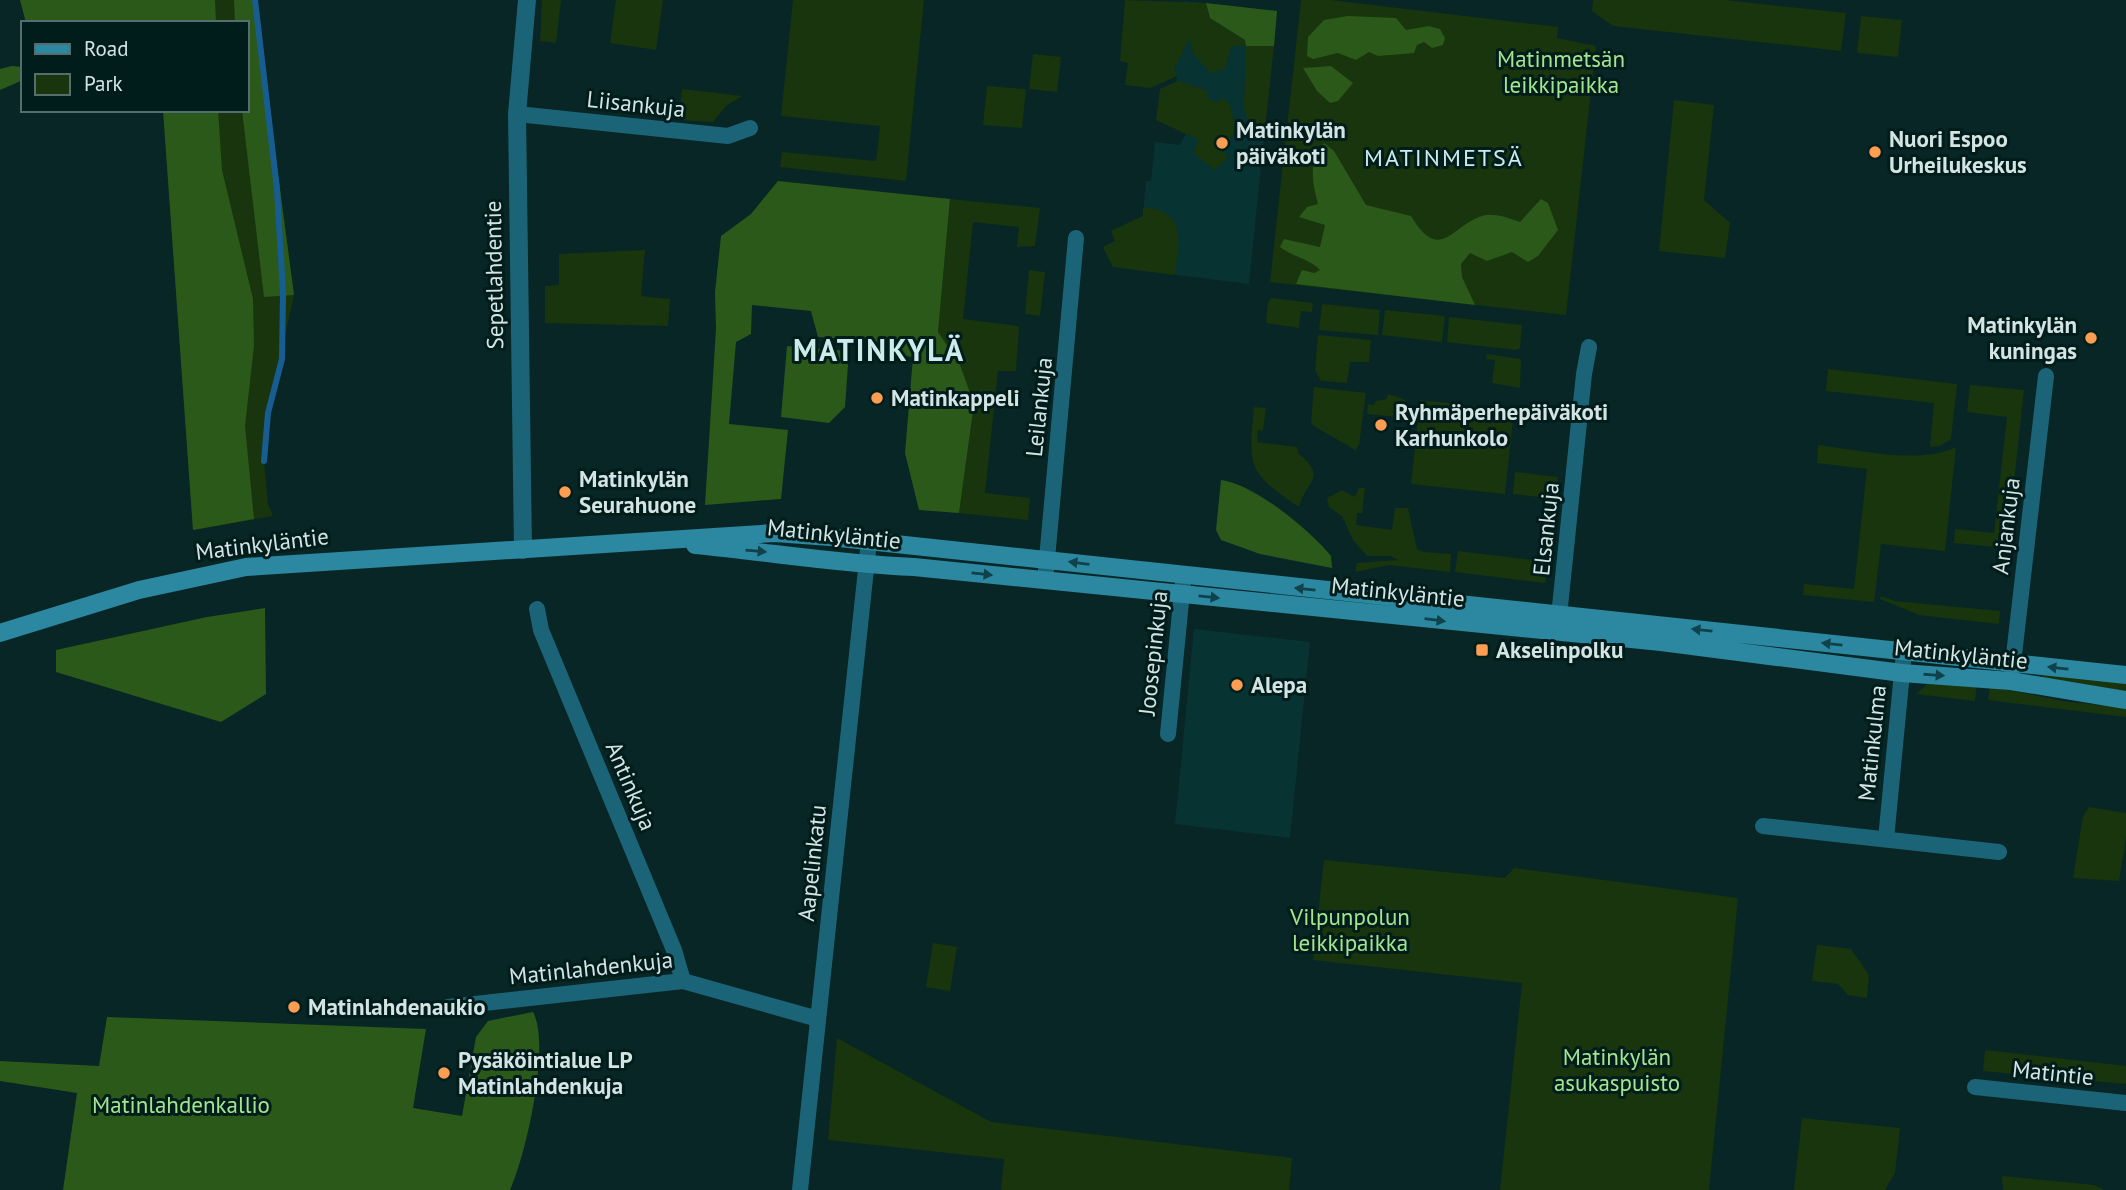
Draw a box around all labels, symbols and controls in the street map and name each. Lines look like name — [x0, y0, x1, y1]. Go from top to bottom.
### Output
legend — [21, 21, 248, 112]
text: Road — [84, 35, 128, 62]
park label: Matinmetsän leikkipaikka — [1497, 44, 1625, 99]
text: Park — [84, 70, 123, 97]
street label: Liisankuja — [585, 84, 687, 123]
place label: Matinkylän päiväkoti — [1236, 115, 1346, 170]
place label: Nuori Espoo Urheilukeskus — [1889, 124, 2027, 179]
marker: Matinkylän päiväkoti — [1214, 135, 1230, 151]
district label: MATINMETSÄ — [1364, 142, 1524, 173]
marker: Nuori Espoo Urheilukeskus — [1867, 144, 1883, 160]
street label: Sepetlahdentie — [478, 200, 509, 350]
place label: Matinkylän kuningas — [1967, 310, 2077, 365]
district label: MATINKYLÄ — [793, 330, 965, 369]
marker: Matinkylän kuningas — [2083, 330, 2099, 346]
street label: Leilankuja — [1019, 356, 1058, 458]
place label: Matinkappeli — [891, 383, 1020, 412]
marker: Matinkappeli — [869, 390, 885, 406]
place label: Ryhmäperhepäiväkoti Karhunkolo — [1395, 397, 1608, 452]
marker: Ryhmäperhepäiväkoti Karhunkolo — [1373, 417, 1389, 433]
place label: Matinkylän Seurahuone — [579, 464, 696, 519]
street label: Anjankuja — [1985, 476, 2026, 576]
street label: Elsankuja — [1526, 481, 1565, 577]
marker: Matinkylän Seurahuone — [557, 484, 573, 500]
street label: Matinkyläntie — [766, 512, 902, 555]
street label: Matinkyläntie — [194, 521, 330, 566]
one-way arrow — [745, 546, 767, 557]
one-way arrow — [1068, 558, 1090, 569]
one-way arrow — [971, 569, 993, 580]
street label: Matinkyläntie — [1330, 570, 1466, 613]
one-way arrow — [1294, 583, 1316, 594]
street label: Joosepinkuja — [1131, 589, 1173, 718]
one-way arrow — [1198, 592, 1220, 603]
one-way arrow — [1424, 615, 1446, 626]
one-way arrow — [1691, 624, 1713, 635]
street label: Matinkyläntie — [1893, 632, 2029, 675]
place label: Akselinpolku — [1496, 635, 1623, 664]
one-way arrow — [1821, 638, 1843, 649]
marker: Akselinpolku — [1474, 642, 1490, 658]
one-way arrow — [2047, 662, 2069, 673]
place label: Alepa — [1251, 670, 1307, 699]
one-way arrow — [1923, 670, 1945, 681]
marker: Alepa — [1229, 677, 1245, 693]
street label: Matinkulma — [1851, 684, 1892, 802]
street label: Antinkuja — [600, 737, 663, 835]
street label: Aapelinkatu — [791, 803, 832, 923]
park label: Vilpunpolun leikkipaikka — [1289, 902, 1410, 957]
street label: Matinlahdenkuja — [508, 944, 674, 991]
place label: Matinlahdenaukio — [308, 992, 486, 1021]
marker: Matinlahdenaukio — [286, 999, 302, 1015]
park label: Matinkylän asukaspuisto — [1554, 1042, 1680, 1097]
place label: Pysäköintialue LP Matinlahdenkuja — [458, 1045, 633, 1100]
street label: Matintie — [2011, 1054, 2095, 1091]
marker: Pysäköintialue LP Matinlahdenkuja — [436, 1065, 452, 1081]
park label: Matinlahdenkallio — [92, 1090, 270, 1119]

